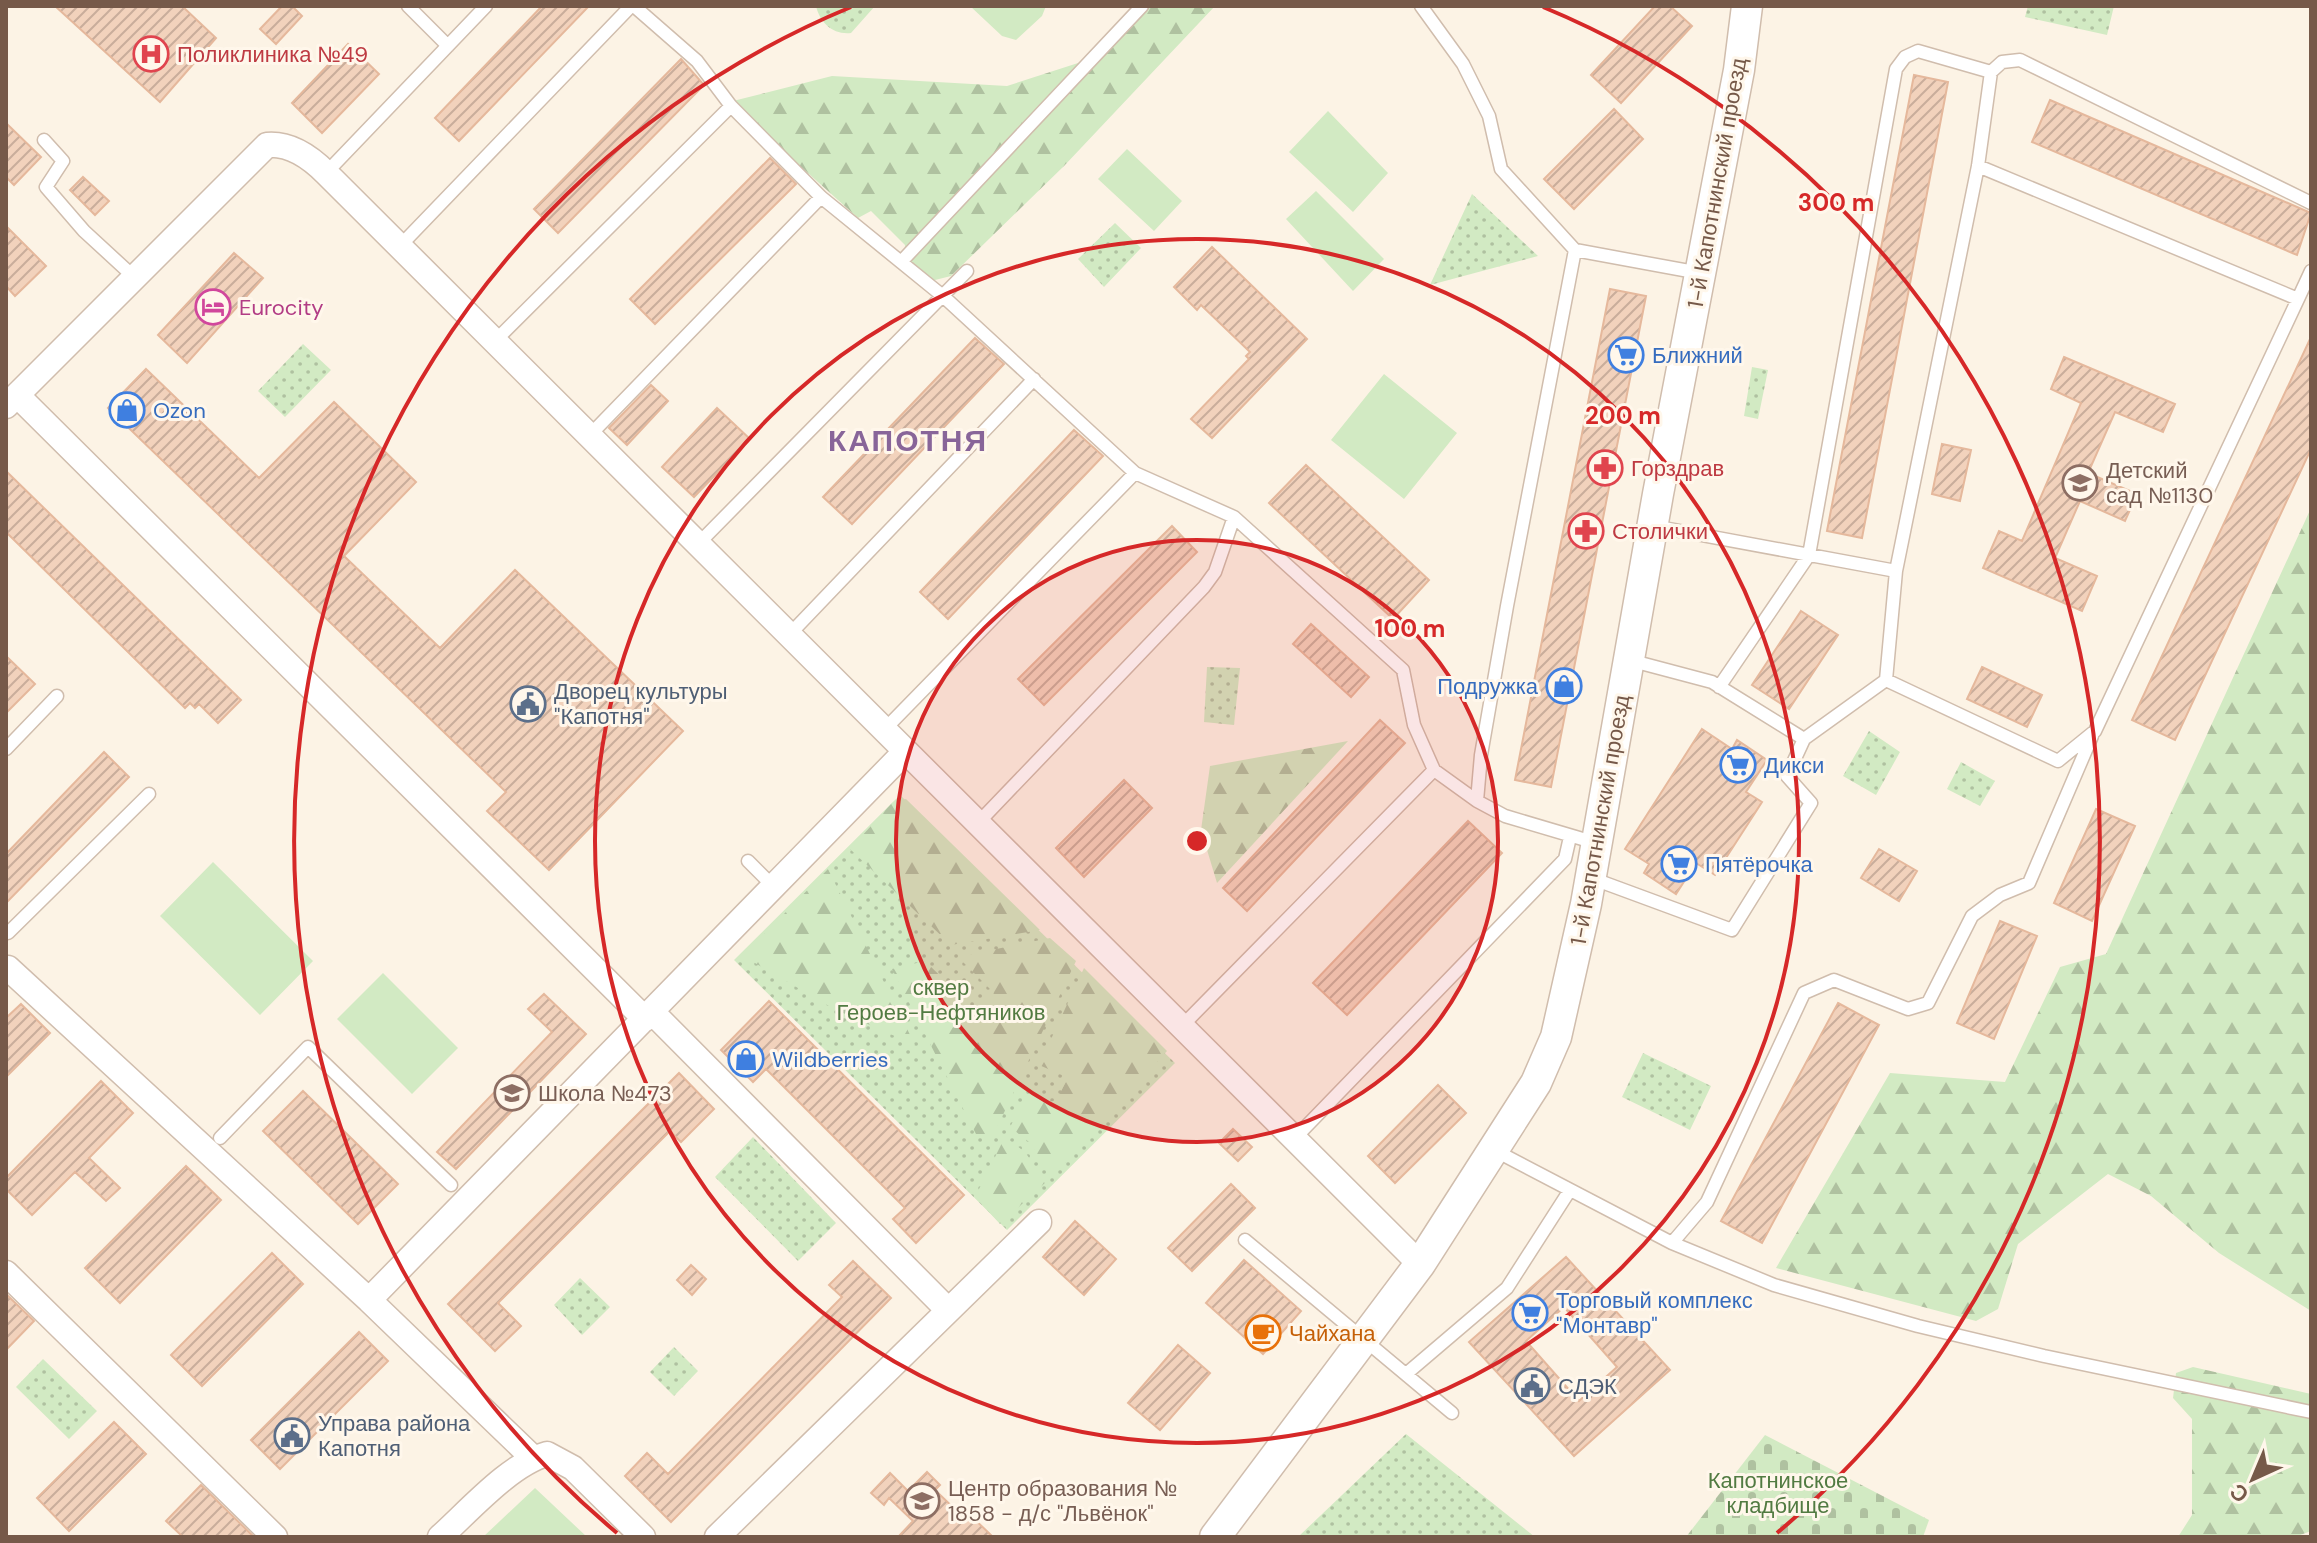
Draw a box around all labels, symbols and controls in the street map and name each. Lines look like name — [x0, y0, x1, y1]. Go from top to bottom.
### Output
hospital icon: Поликлиника №49 — [132, 35, 170, 73]
place label: Поликлиника №49 — [177, 40, 368, 69]
street label: 1-й Капотнинский проезд — [1681, 55, 1753, 311]
text: 300 m — [1798, 187, 1874, 218]
hotel icon: Eurocity — [194, 288, 232, 326]
place label: Eurocity — [239, 293, 324, 322]
supermarket icon: Ближний — [1607, 336, 1645, 374]
place label: Ближний — [1652, 341, 1743, 370]
shop icon: Ozon — [108, 391, 146, 429]
place label: Ozon — [153, 396, 206, 425]
text: 200 m — [1585, 400, 1661, 431]
district label: КАПОТНЯ — [828, 421, 988, 460]
pharmacy icon: Горздрав — [1586, 449, 1624, 487]
place label: Горздрав — [1631, 454, 1724, 483]
place label: Детский сад №1130 — [2106, 456, 2213, 510]
school or university icon: Детский сад №1130 — [2061, 464, 2099, 502]
pharmacy icon: Столички — [1567, 512, 1605, 550]
place label: Столички — [1612, 517, 1708, 546]
text: 100 m — [1375, 613, 1445, 644]
shop icon: Подружка — [1545, 667, 1583, 705]
place label: Подружка — [1437, 672, 1539, 701]
place label: Дворец культуры "Капотня" — [554, 677, 728, 731]
public building icon: Дворец культуры "Капотня" — [509, 685, 547, 723]
street label: 1-й Капотнинский проезд — [1564, 692, 1636, 948]
supermarket icon: Дикси — [1719, 746, 1757, 784]
place label: Дикси — [1764, 751, 1824, 780]
centre of rings — [1183, 827, 1211, 855]
supermarket icon: Пятёрочка — [1660, 845, 1698, 883]
place label: Пятёрочка — [1705, 850, 1814, 879]
park label: сквер Героев-Нефтяников — [837, 973, 1045, 1027]
shop icon: Wildberries — [727, 1040, 765, 1078]
place label: Wildberries — [772, 1045, 889, 1074]
school or university icon: Школа №473 — [493, 1074, 531, 1112]
place label: Школа №473 — [538, 1079, 672, 1108]
place label: Торговый комплекс "Монтавр" — [1556, 1286, 1753, 1340]
supermarket icon: Торговый комплекс "Монтавр" — [1511, 1294, 1549, 1332]
cafe icon: Чайхана — [1244, 1314, 1282, 1352]
place label: Чайхана — [1289, 1319, 1376, 1348]
public building icon: СДЭК — [1513, 1367, 1551, 1405]
place label: СДЭК — [1558, 1372, 1617, 1401]
place label: Управа района Капотня — [318, 1409, 471, 1463]
public building icon: Управа района Капотня — [273, 1417, 311, 1455]
north arrow — [2213, 1439, 2293, 1519]
park label: Капотнинское кладбище — [1708, 1466, 1848, 1520]
place label: Центр образования № 1858 - д/с "Львёнок" — [948, 1474, 1177, 1528]
text: С — [2224, 1477, 2255, 1509]
school or university icon: Центр образования № 1858 - д/с "Львёнок" — [903, 1482, 941, 1520]

